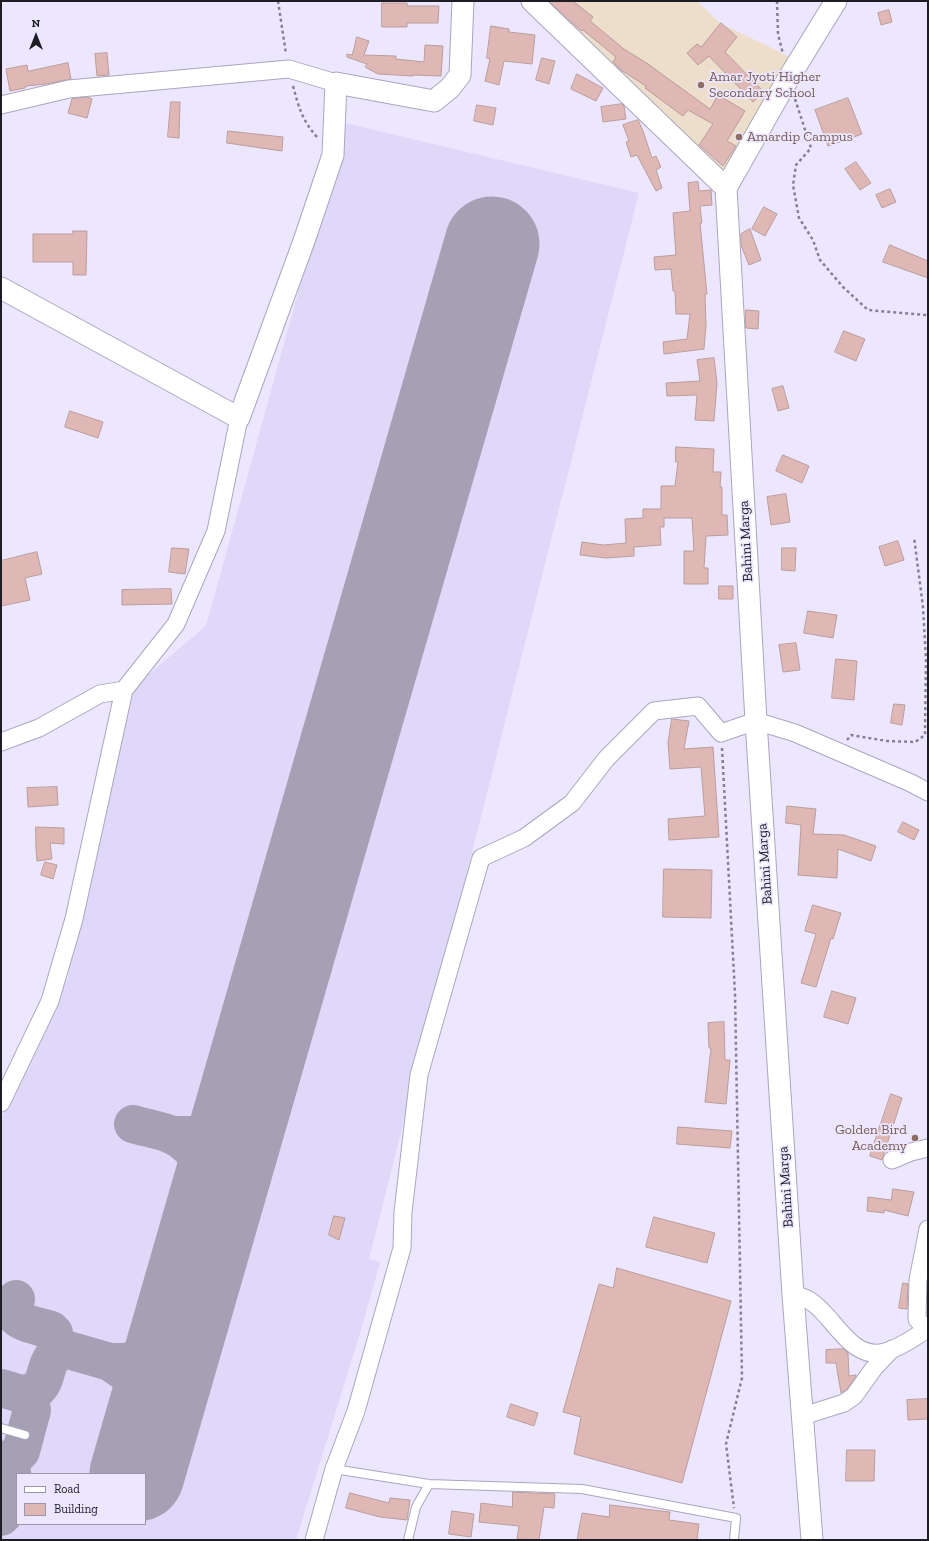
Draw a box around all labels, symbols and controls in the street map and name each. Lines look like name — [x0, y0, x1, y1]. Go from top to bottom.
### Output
north arrow — [16, 16, 56, 56]
text: N — [32, 17, 40, 30]
place label: Amar Jyoti Higher Secondary School — [709, 69, 821, 102]
marker: Amar Jyoti Higher Secondary School — [696, 80, 706, 90]
place label: Amardip Campus — [747, 129, 853, 145]
marker: Amardip Campus — [734, 132, 744, 142]
street label: Bahini Marga — [735, 500, 757, 582]
street label: Bahini Marga — [754, 823, 776, 905]
place label: Golden Bird Academy — [835, 1122, 907, 1154]
marker: Golden Bird Academy — [910, 1133, 920, 1143]
street label: Bahini Marga — [775, 1146, 797, 1228]
legend — [16, 1473, 146, 1525]
text: Road — [54, 1482, 80, 1496]
text: Building — [54, 1502, 98, 1516]

